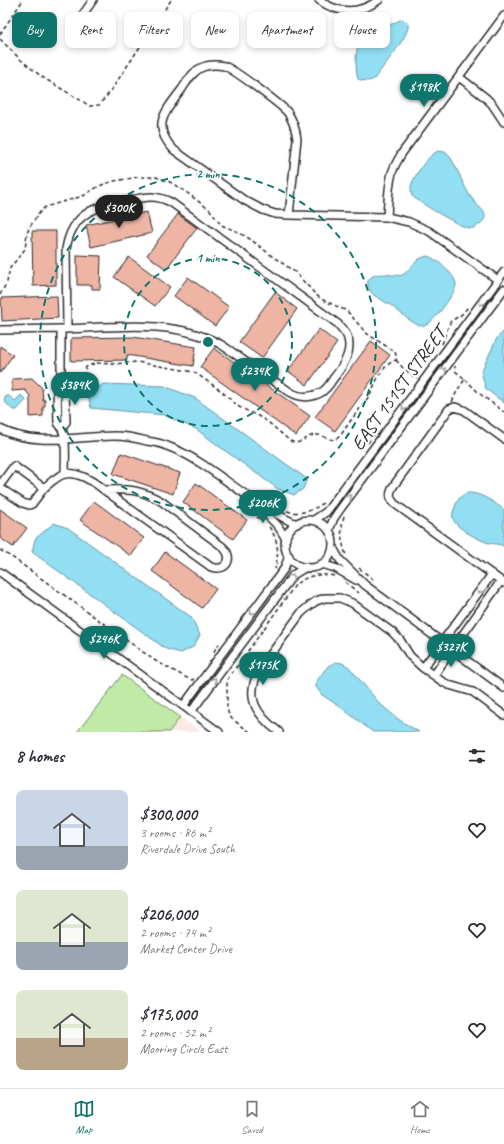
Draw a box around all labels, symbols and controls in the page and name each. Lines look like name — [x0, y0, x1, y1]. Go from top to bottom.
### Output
chip: Buy — [12, 12, 57, 48]
chip: Rent — [65, 12, 116, 48]
chip: Filters — [124, 12, 183, 48]
chip: New — [191, 12, 239, 48]
chip: Apartment — [247, 12, 326, 48]
chip: House — [334, 12, 390, 48]
pin: $198K — [396, 74, 452, 108]
text: $198K — [409, 79, 439, 95]
text: 2 min — [197, 166, 220, 182]
pin: $300K — [91, 195, 147, 229]
text: $300K — [104, 200, 134, 216]
text: 1 min — [197, 250, 220, 266]
one-way arrow — [478, 299, 486, 306]
street label: EAST 151ST STREET — [346, 318, 455, 455]
centre of rings — [201, 335, 215, 349]
pin: $234K — [227, 358, 283, 392]
text: $234K — [240, 363, 270, 379]
one-way arrow — [439, 368, 446, 375]
pin: $384K — [47, 372, 103, 406]
text: $384K — [60, 377, 90, 393]
one-way arrow — [401, 403, 408, 410]
pin: $206K — [235, 490, 291, 524]
one-way arrow — [345, 494, 352, 501]
text: $206K — [248, 495, 278, 511]
one-way arrow — [287, 574, 295, 582]
one-way arrow — [477, 587, 484, 594]
one-way arrow — [250, 607, 257, 614]
pin: $246K — [76, 626, 132, 660]
text: $246K — [89, 631, 119, 647]
pin: $327K — [423, 634, 479, 668]
text: $327K — [436, 639, 466, 655]
pin: $175K — [235, 652, 291, 686]
text: $175K — [248, 657, 278, 673]
one-way arrow — [209, 678, 216, 685]
icon: filters — [466, 745, 488, 767]
text: 8 homes — [16, 746, 64, 767]
text: $300,000 — [140, 804, 197, 825]
icon: home — [48, 806, 96, 854]
icon: heart — [466, 819, 488, 841]
text: 3 rooms · 86 m² — [140, 825, 210, 841]
text: Riverdale Drive South — [140, 841, 235, 857]
text: $206,000 — [140, 904, 197, 925]
icon: home — [48, 906, 96, 954]
icon: heart — [466, 919, 488, 941]
text: 2 rooms · 74 m² — [140, 925, 210, 941]
text: Market Center Drive — [140, 941, 232, 957]
text: $175,000 — [140, 1004, 197, 1025]
icon: home — [48, 1006, 96, 1054]
icon: heart — [466, 1019, 488, 1041]
text: 2 rooms · 52 m² — [140, 1025, 210, 1041]
text: Mooring Circle East — [140, 1041, 228, 1057]
tab: Map — [73, 1098, 95, 1136]
tab: Saved — [241, 1098, 263, 1136]
tab: Home — [409, 1098, 431, 1136]

